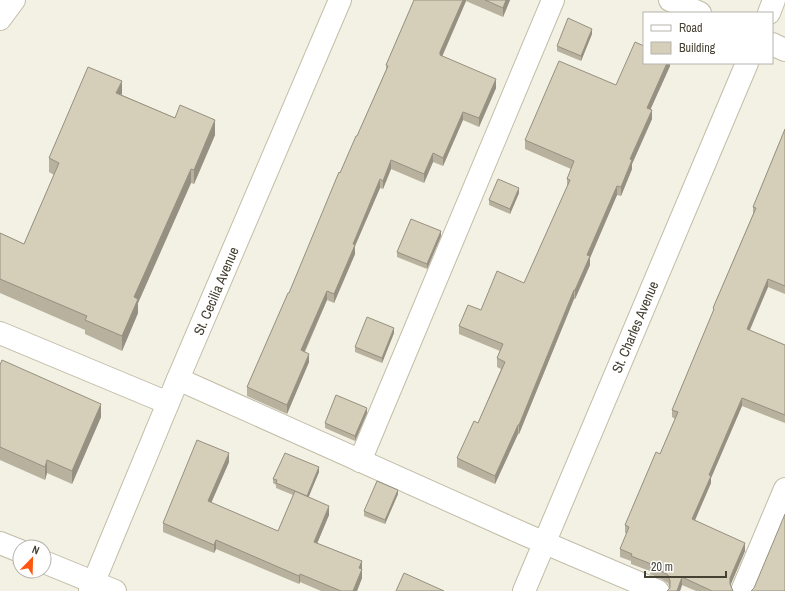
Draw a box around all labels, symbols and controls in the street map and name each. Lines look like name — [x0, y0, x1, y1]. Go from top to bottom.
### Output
legend — [643, 12, 773, 64]
text: Road — [679, 20, 703, 36]
text: Building — [679, 40, 716, 56]
street label: St. Cecilia Avenue — [189, 244, 243, 338]
street label: St. Charles Avenue — [608, 278, 662, 376]
north arrow — [12, 539, 52, 579]
text: N — [30, 542, 42, 558]
scale bar — [645, 553, 726, 579]
text: 20 m — [651, 559, 673, 575]

